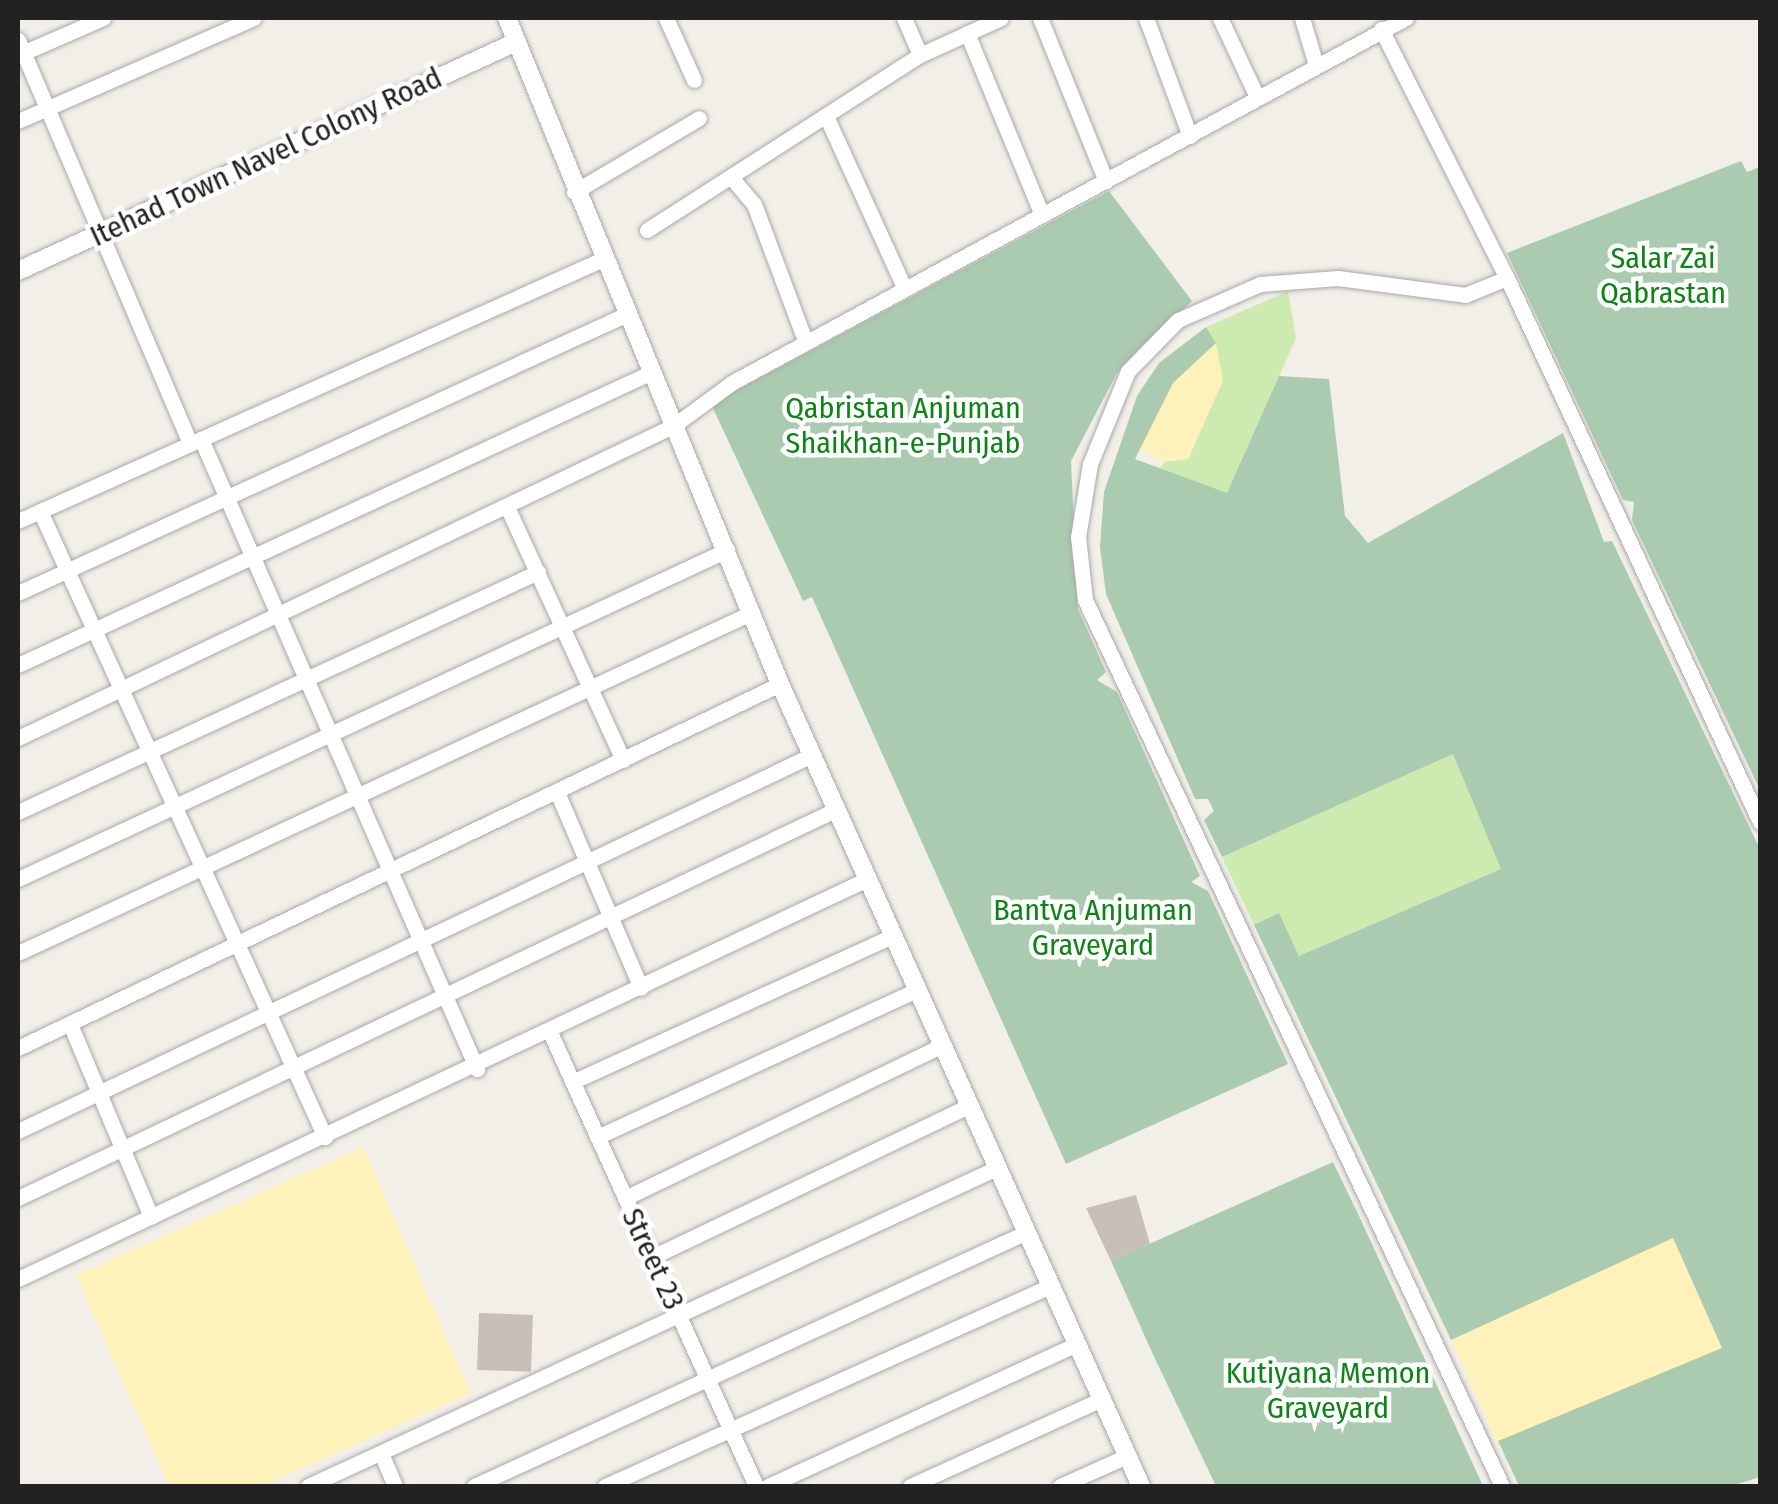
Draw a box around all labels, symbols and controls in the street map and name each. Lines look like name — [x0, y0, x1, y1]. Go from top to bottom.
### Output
street label: Itehad Town Navel Colony Road — [84, 60, 448, 254]
park label: Salar Zai Qabrastan — [1600, 240, 1726, 310]
park label: Qabristan Anjuman Shaikhan-e-Punjab — [785, 390, 1021, 460]
park label: Bantva Anjuman Graveyard — [993, 892, 1193, 962]
street label: Street 23 — [614, 1203, 692, 1315]
park label: Kutiyana Memon Graveyard — [1226, 1355, 1430, 1426]

